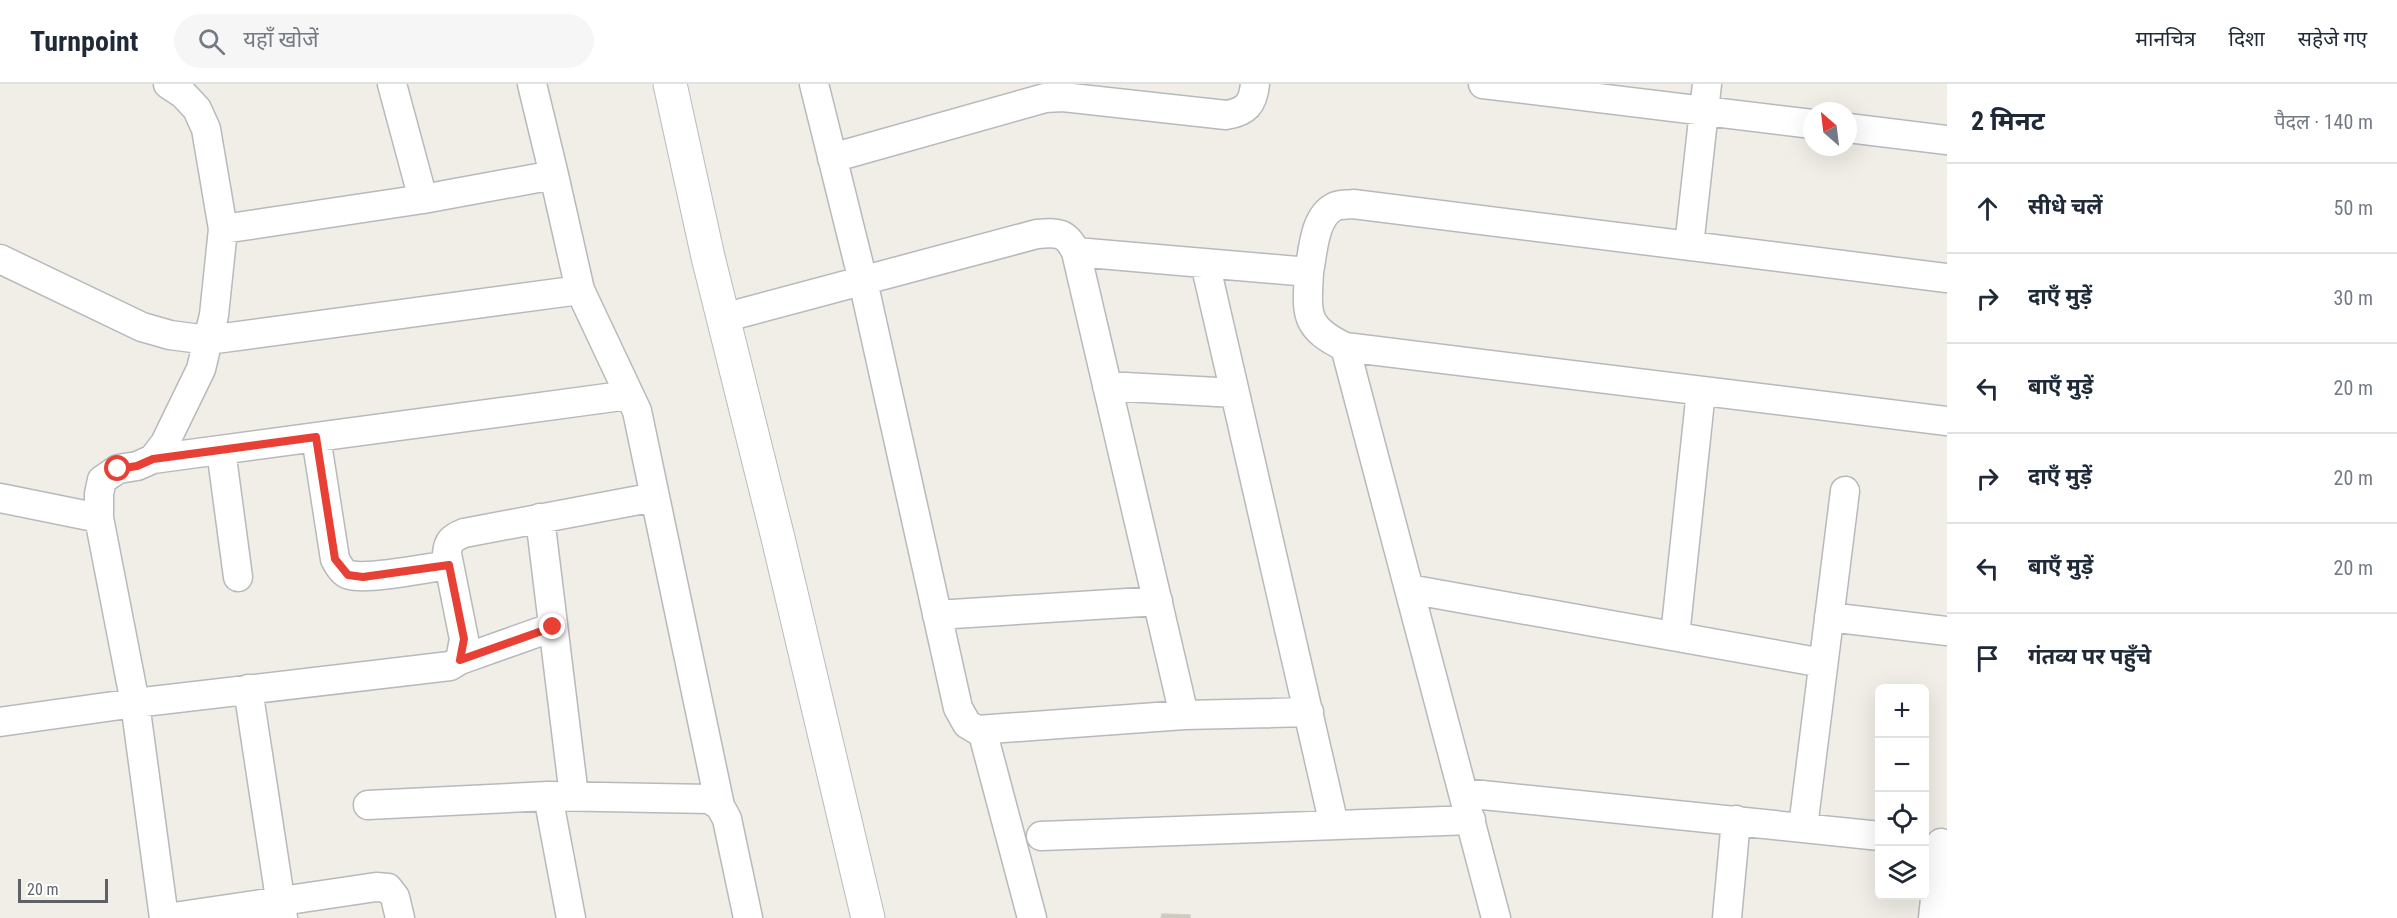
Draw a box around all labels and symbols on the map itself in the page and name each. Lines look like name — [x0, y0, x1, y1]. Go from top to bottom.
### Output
north arrow — [1803, 102, 1857, 156]
route start — [104, 455, 130, 481]
route end — [539, 613, 565, 639]
scale bar — [18, 876, 108, 904]

